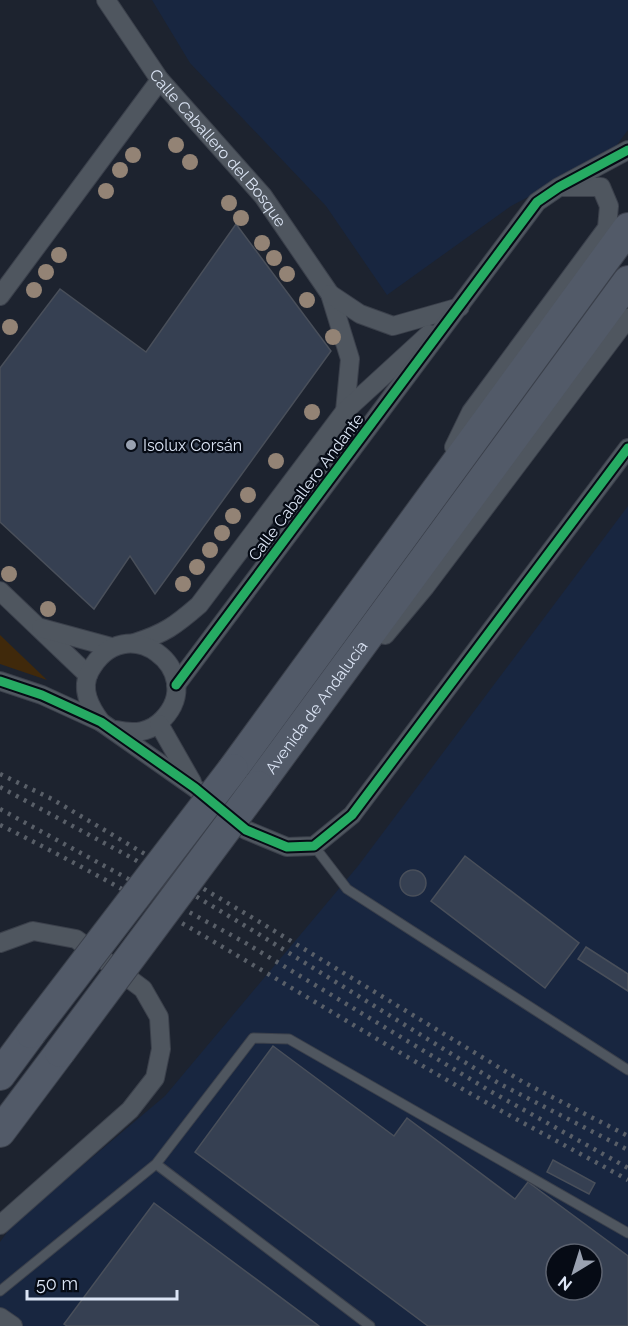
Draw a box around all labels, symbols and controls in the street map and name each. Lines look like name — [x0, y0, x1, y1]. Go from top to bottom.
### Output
street label: Calle Caballero del Bosque — [146, 65, 291, 230]
street label: Calle Caballero Andante — [244, 410, 368, 564]
place label: Isolux Corsán — [143, 436, 242, 455]
marker: Isolux Corsán — [124, 438, 138, 452]
street label: Avenida de Andalucía — [261, 637, 371, 777]
north arrow — [544, 1242, 604, 1302]
scale bar — [27, 1263, 177, 1301]
text: N — [554, 1272, 576, 1295]
text: 50 m — [36, 1273, 78, 1294]

